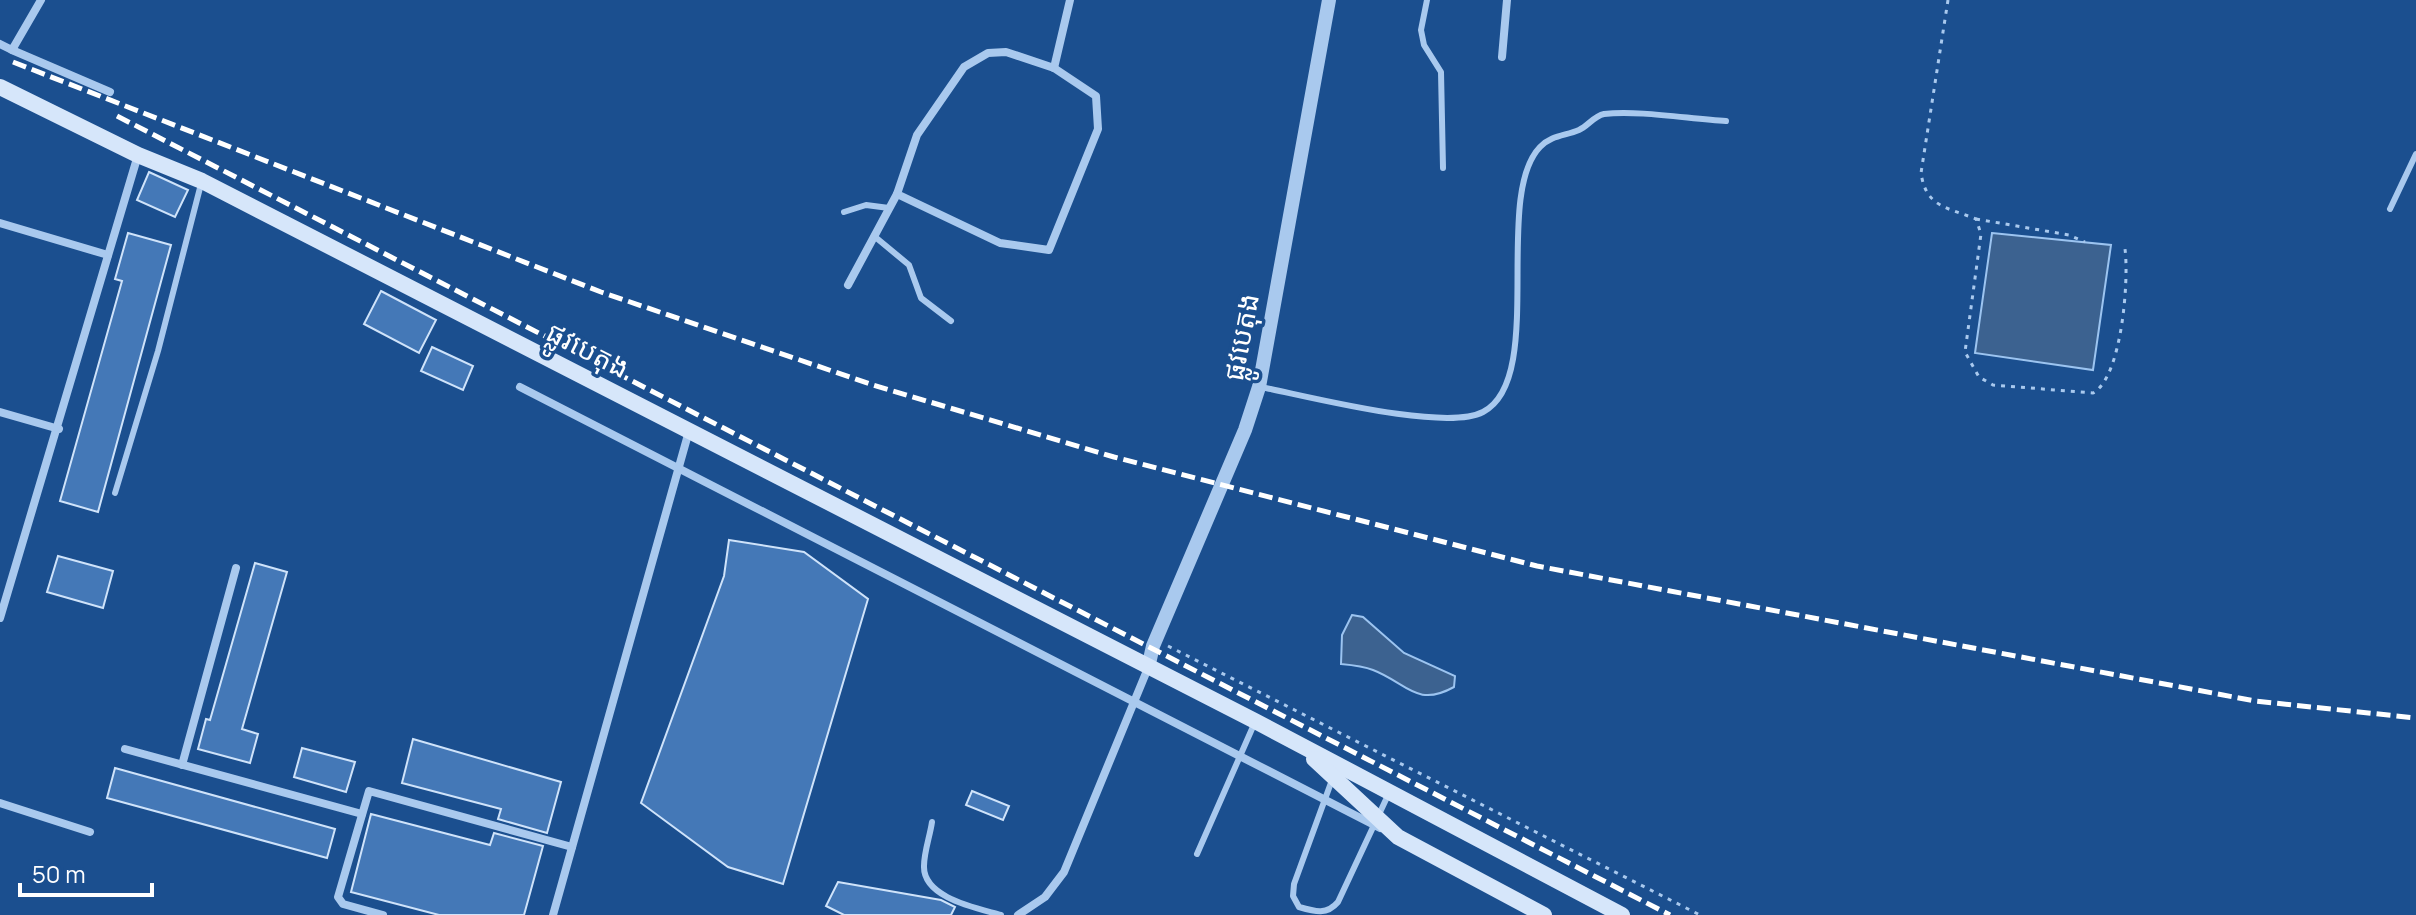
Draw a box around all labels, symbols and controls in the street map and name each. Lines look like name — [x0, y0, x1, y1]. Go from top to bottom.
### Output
street label: ផ្លូវបេតុង — [1213, 290, 1274, 385]
street label: ផ្លូវបេតុង — [537, 312, 636, 393]
scale bar — [20, 847, 152, 897]
text: 50 m — [32, 857, 86, 890]

